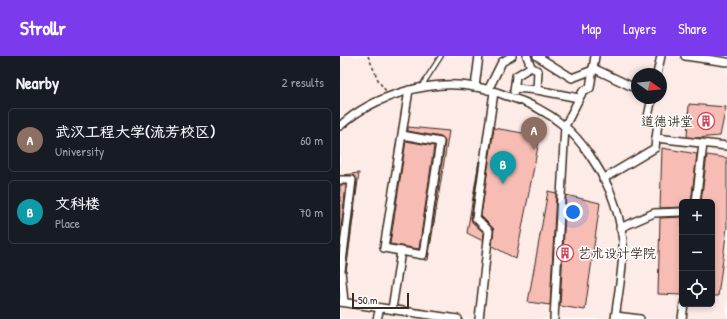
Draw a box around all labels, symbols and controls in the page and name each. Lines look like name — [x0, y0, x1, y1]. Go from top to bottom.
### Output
text: Strollr — [20, 15, 66, 41]
text: Map — [581, 19, 601, 38]
text: Layers — [623, 19, 656, 38]
text: Share — [678, 19, 707, 38]
north arrow — [631, 68, 667, 104]
text: Nearby — [16, 71, 59, 94]
text: 2 results — [282, 73, 324, 91]
building icon: 道德讲堂 — [696, 111, 716, 131]
place label: 道德讲堂 — [641, 112, 693, 130]
pin: A — [521, 117, 547, 150]
text: 武汉工程大学(流芳校区) — [55, 121, 215, 142]
text: A — [27, 131, 33, 149]
text: 60 m — [300, 131, 323, 149]
text: University — [55, 142, 104, 160]
pin: B — [490, 151, 516, 184]
text: 文科楼 — [55, 193, 100, 214]
map controls — [679, 199, 715, 307]
button: + — [679, 199, 715, 235]
your location — [563, 202, 583, 222]
text: B — [27, 203, 33, 221]
text: 70 m — [299, 203, 323, 221]
text: Place — [55, 214, 80, 232]
button: − — [679, 235, 715, 271]
building icon: 艺术设计学院 — [555, 243, 575, 263]
place label: 艺术设计学院 — [578, 244, 656, 262]
button: locate — [679, 271, 715, 307]
scale bar — [352, 291, 409, 310]
text: 50 m — [358, 293, 378, 307]

